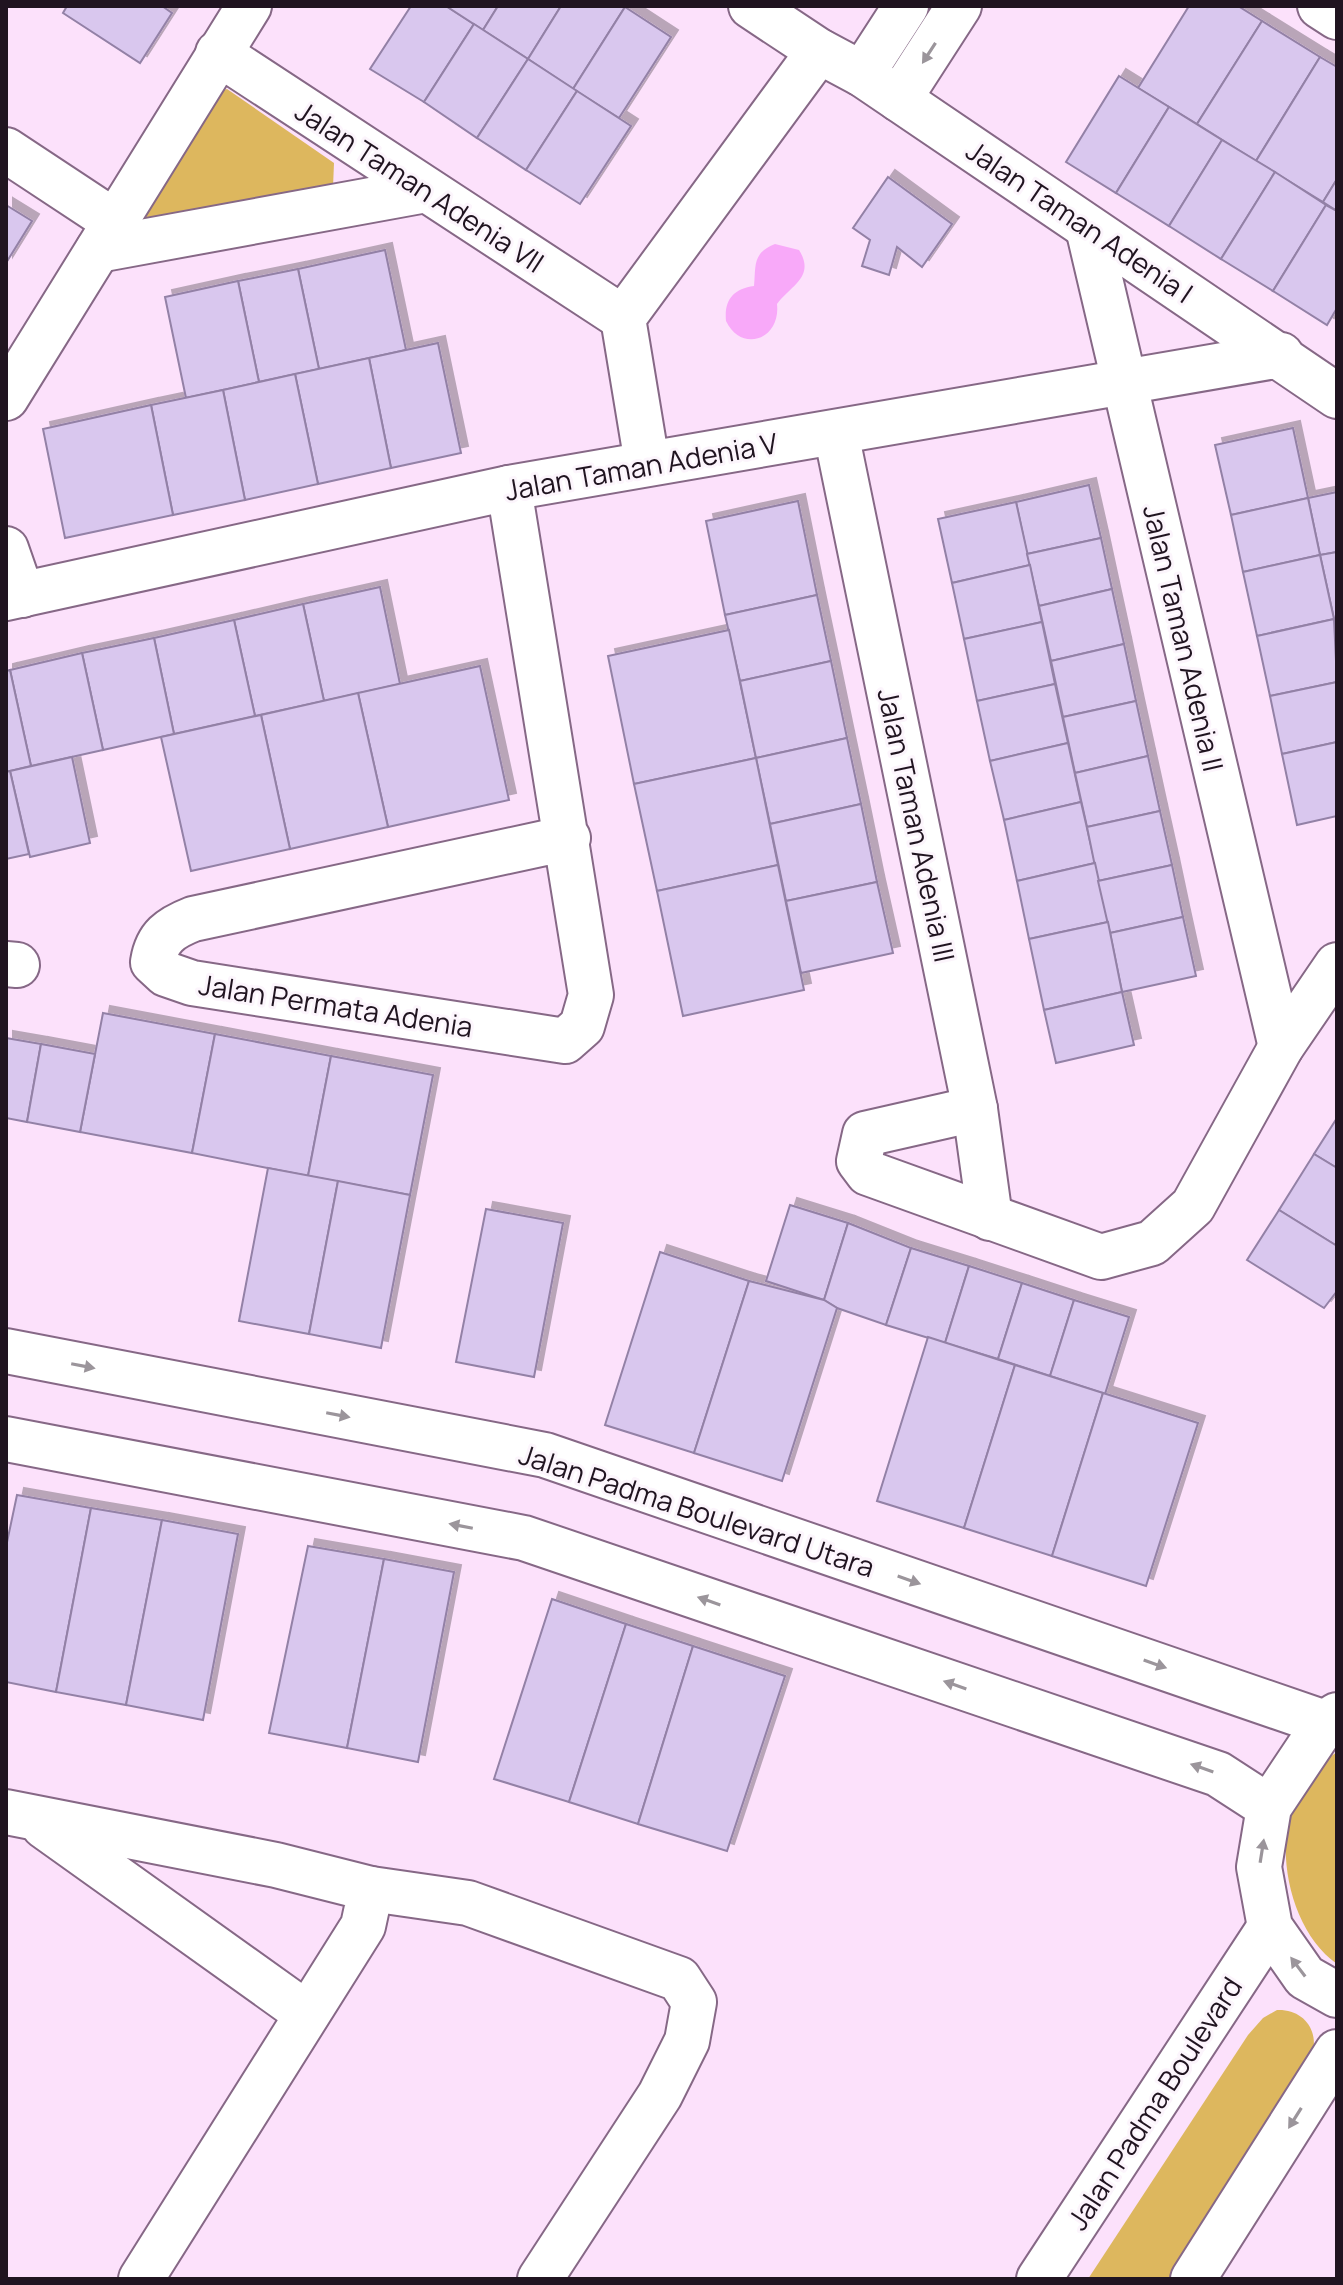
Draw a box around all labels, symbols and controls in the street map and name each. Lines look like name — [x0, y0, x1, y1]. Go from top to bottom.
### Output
one-way arrow — [922, 42, 937, 63]
street label: Jalan Taman Adenia VII — [288, 91, 552, 281]
street label: Jalan Taman Adenia I — [959, 131, 1201, 311]
street label: Jalan Taman Adenia V — [502, 423, 780, 509]
street label: Jalan Taman Adenia II — [1135, 501, 1233, 775]
street label: Jalan Taman Adenia III — [869, 685, 965, 965]
street label: Jalan Permata Adenia — [196, 965, 476, 1045]
one-way arrow — [70, 1360, 95, 1372]
one-way arrow — [326, 1409, 351, 1422]
street label: Jalan Padma Boulevard Utara — [515, 1435, 879, 1585]
one-way arrow — [448, 1520, 473, 1532]
one-way arrow — [897, 1575, 921, 1587]
one-way arrow — [697, 1595, 721, 1607]
one-way arrow — [1143, 1659, 1167, 1671]
one-way arrow — [943, 1678, 967, 1690]
one-way arrow — [1189, 1762, 1213, 1774]
one-way arrow — [1256, 1838, 1269, 1863]
one-way arrow — [1290, 1956, 1306, 1978]
street label: Jalan Padma Boulevard — [1058, 1969, 1250, 2237]
one-way arrow — [1289, 2107, 1303, 2129]

